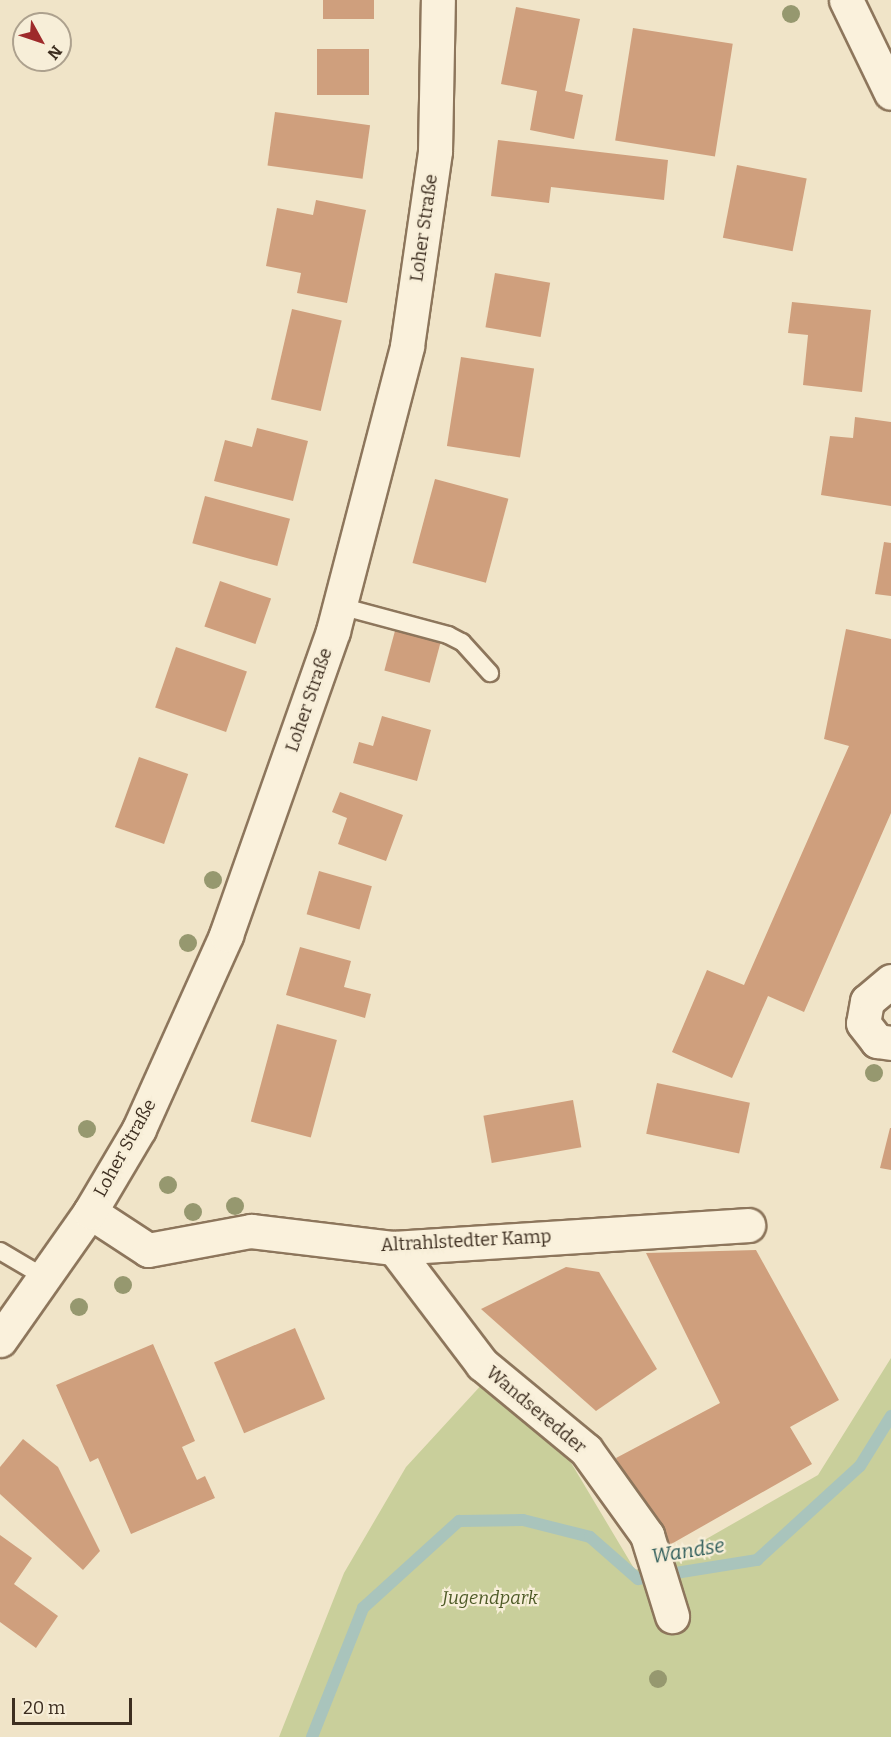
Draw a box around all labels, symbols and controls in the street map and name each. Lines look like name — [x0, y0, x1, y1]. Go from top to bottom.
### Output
north arrow — [12, 12, 72, 72]
text: N — [43, 42, 66, 63]
street label: Loher Straße — [406, 173, 442, 283]
street label: Loher Straße — [281, 645, 337, 755]
street label: Loher Straße — [89, 1095, 161, 1201]
street label: Altrahlstedter Kamp — [380, 1226, 552, 1256]
street label: Wandseredder — [482, 1362, 590, 1458]
water label: Wandse — [650, 1533, 726, 1569]
park label: Jugendpark — [442, 1587, 538, 1609]
scale bar — [15, 1686, 135, 1724]
text: 20 m — [23, 1697, 65, 1719]

